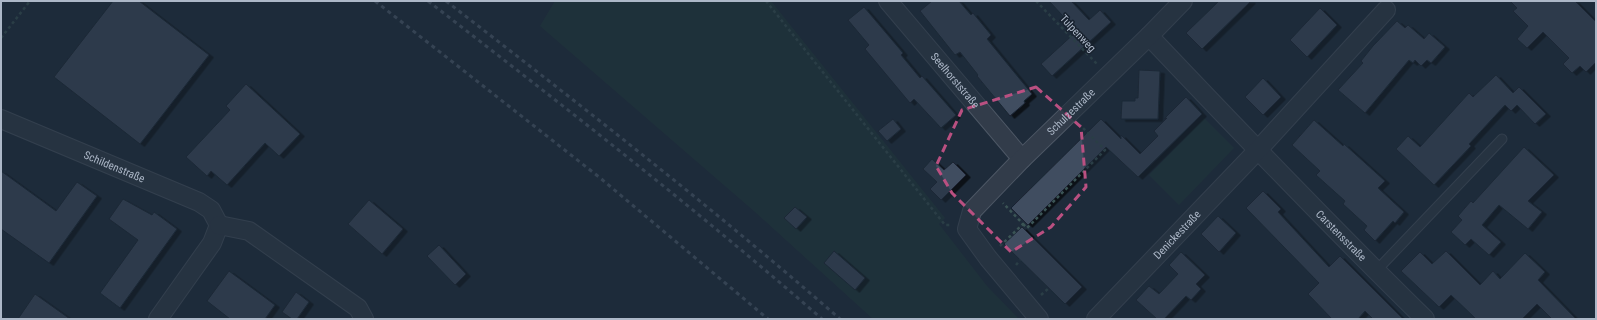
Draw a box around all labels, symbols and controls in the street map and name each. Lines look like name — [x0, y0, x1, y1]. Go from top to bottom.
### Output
street label: Tulpenweg — [1057, 12, 1098, 55]
street label: Seelhorststraße — [928, 50, 982, 111]
street label: Schulzestraße — [1044, 86, 1098, 138]
street label: Schildenstraße — [82, 148, 147, 186]
street label: Denickestraße — [1151, 208, 1203, 262]
street label: Carstensstraße — [1313, 208, 1369, 264]

